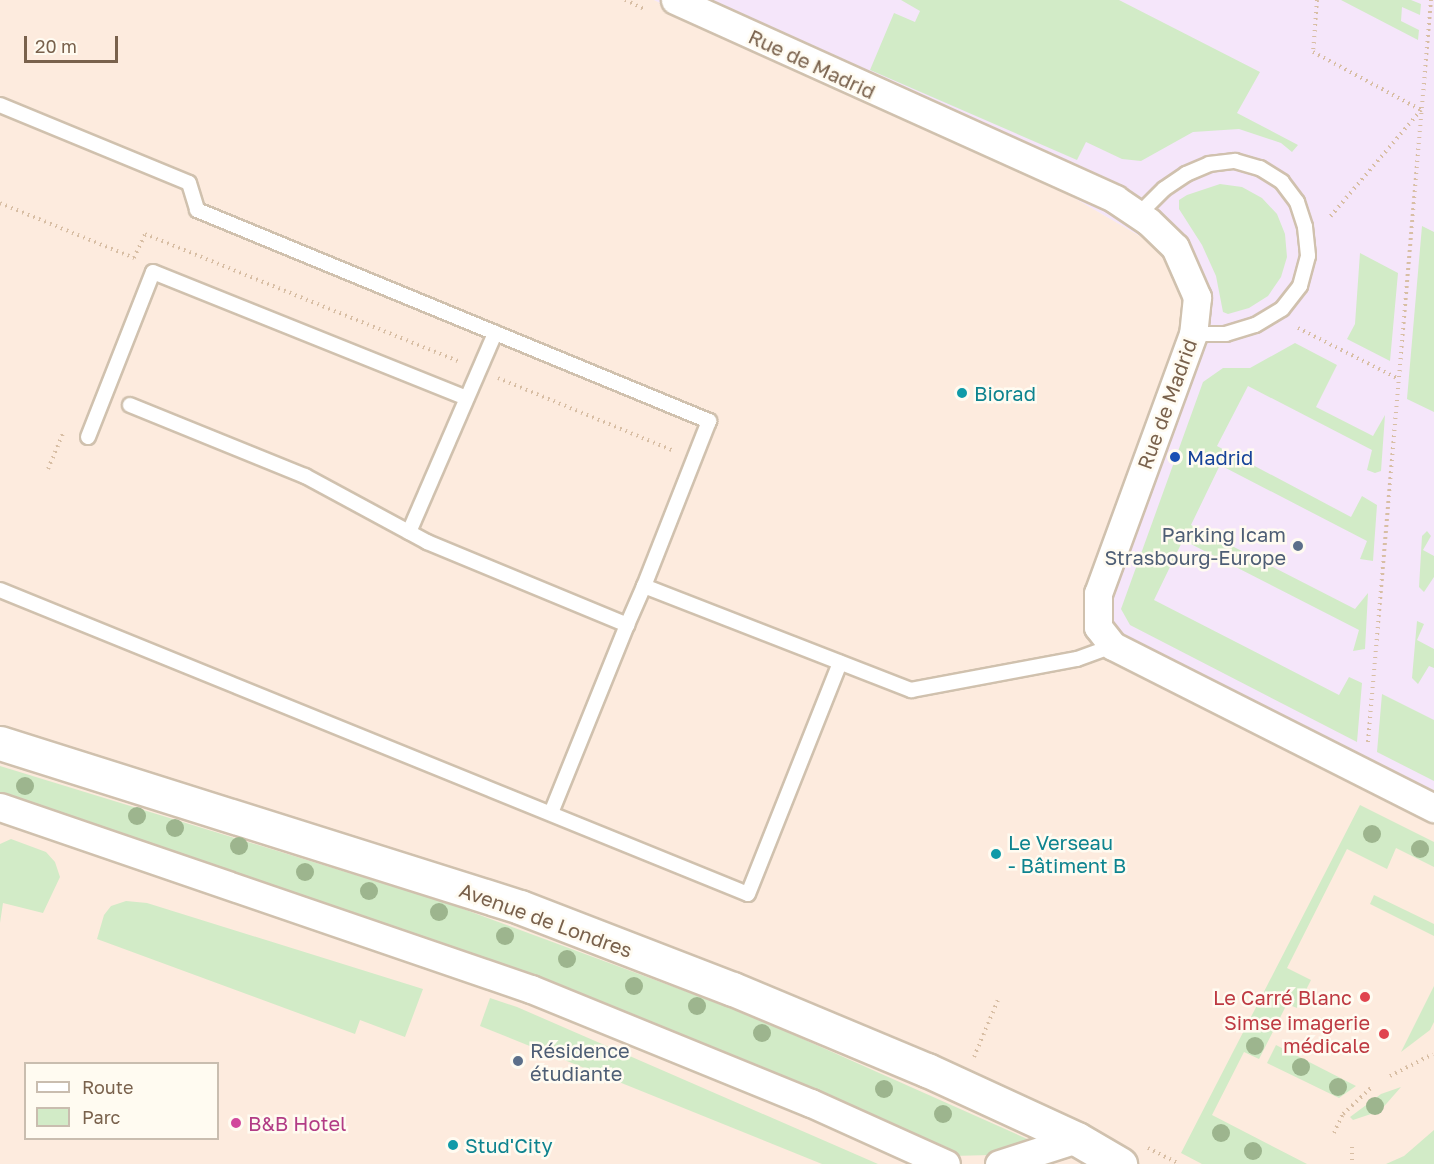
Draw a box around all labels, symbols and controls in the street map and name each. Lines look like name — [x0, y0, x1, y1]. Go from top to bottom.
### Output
scale bar — [27, 24, 122, 62]
street label: Rue de Madrid — [745, 24, 879, 104]
text: 20 m — [35, 35, 77, 57]
street label: Rue de Madrid — [1132, 335, 1202, 473]
place label: Biorad — [974, 381, 1036, 405]
marker: Biorad — [955, 386, 969, 400]
place label: Madrid — [1187, 445, 1253, 469]
marker: Madrid — [1168, 450, 1182, 464]
place label: Parking Icam Strasbourg-Europe — [1104, 522, 1286, 569]
marker: Parking Icam Strasbourg-Europe — [1291, 539, 1305, 553]
place label: Le Verseau - Bâtiment B — [1008, 831, 1126, 878]
marker: Le Verseau - Bâtiment B — [989, 847, 1003, 861]
street label: Avenue de Londres — [456, 878, 636, 962]
place label: Le Carré Blanc — [1213, 985, 1352, 1009]
marker: Le Carré Blanc — [1356, 988, 1374, 1006]
place label: Simse imagerie médicale — [1224, 1011, 1370, 1058]
marker: Simse imagerie médicale — [1375, 1025, 1393, 1043]
place label: Résidence étudiante — [530, 1038, 630, 1085]
marker: Résidence étudiante — [511, 1054, 525, 1068]
legend — [24, 1062, 219, 1140]
text: Route — [82, 1076, 133, 1098]
text: Parc — [82, 1106, 120, 1128]
place label: B&B Hotel — [248, 1111, 346, 1135]
marker: B&B Hotel — [229, 1116, 243, 1130]
place label: Stud'City — [465, 1133, 553, 1157]
marker: Stud'City — [446, 1138, 460, 1152]

